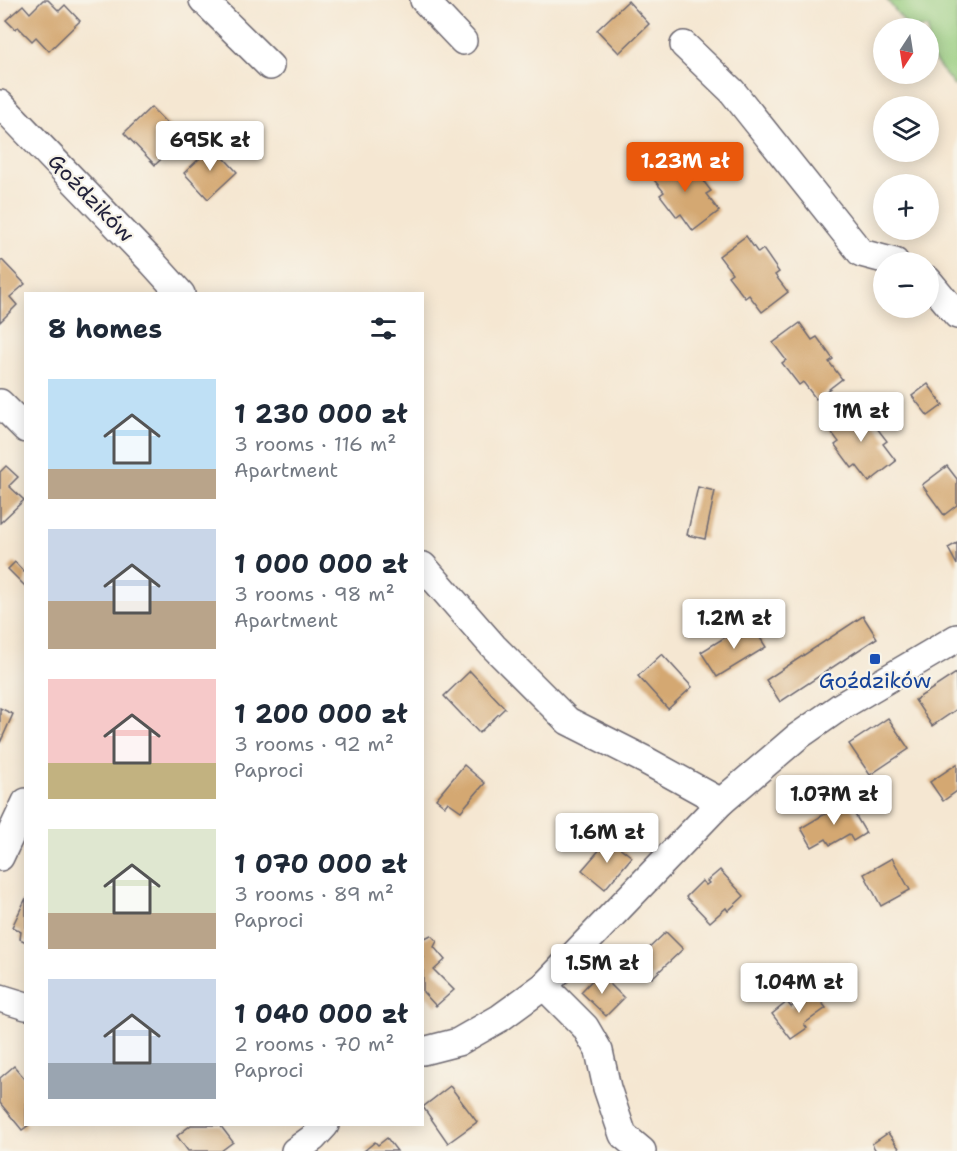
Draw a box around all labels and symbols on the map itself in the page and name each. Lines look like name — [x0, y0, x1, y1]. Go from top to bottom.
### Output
north arrow — [873, 18, 939, 84]
pin: 695K zł — [155, 121, 265, 172]
pin: 1.23M zł — [623, 142, 747, 193]
street label: Goździków — [42, 148, 140, 248]
pin: 1M zł — [819, 392, 903, 443]
pin: 1.2M zł — [679, 599, 789, 650]
marker: Goździków — [868, 652, 882, 666]
place label: Goździków — [819, 667, 931, 695]
pin: 1.07M zł — [772, 775, 896, 826]
pin: 1.6M zł — [552, 813, 662, 864]
pin: 1.5M zł — [547, 944, 657, 995]
pin: 1.04M zł — [737, 963, 861, 1014]

